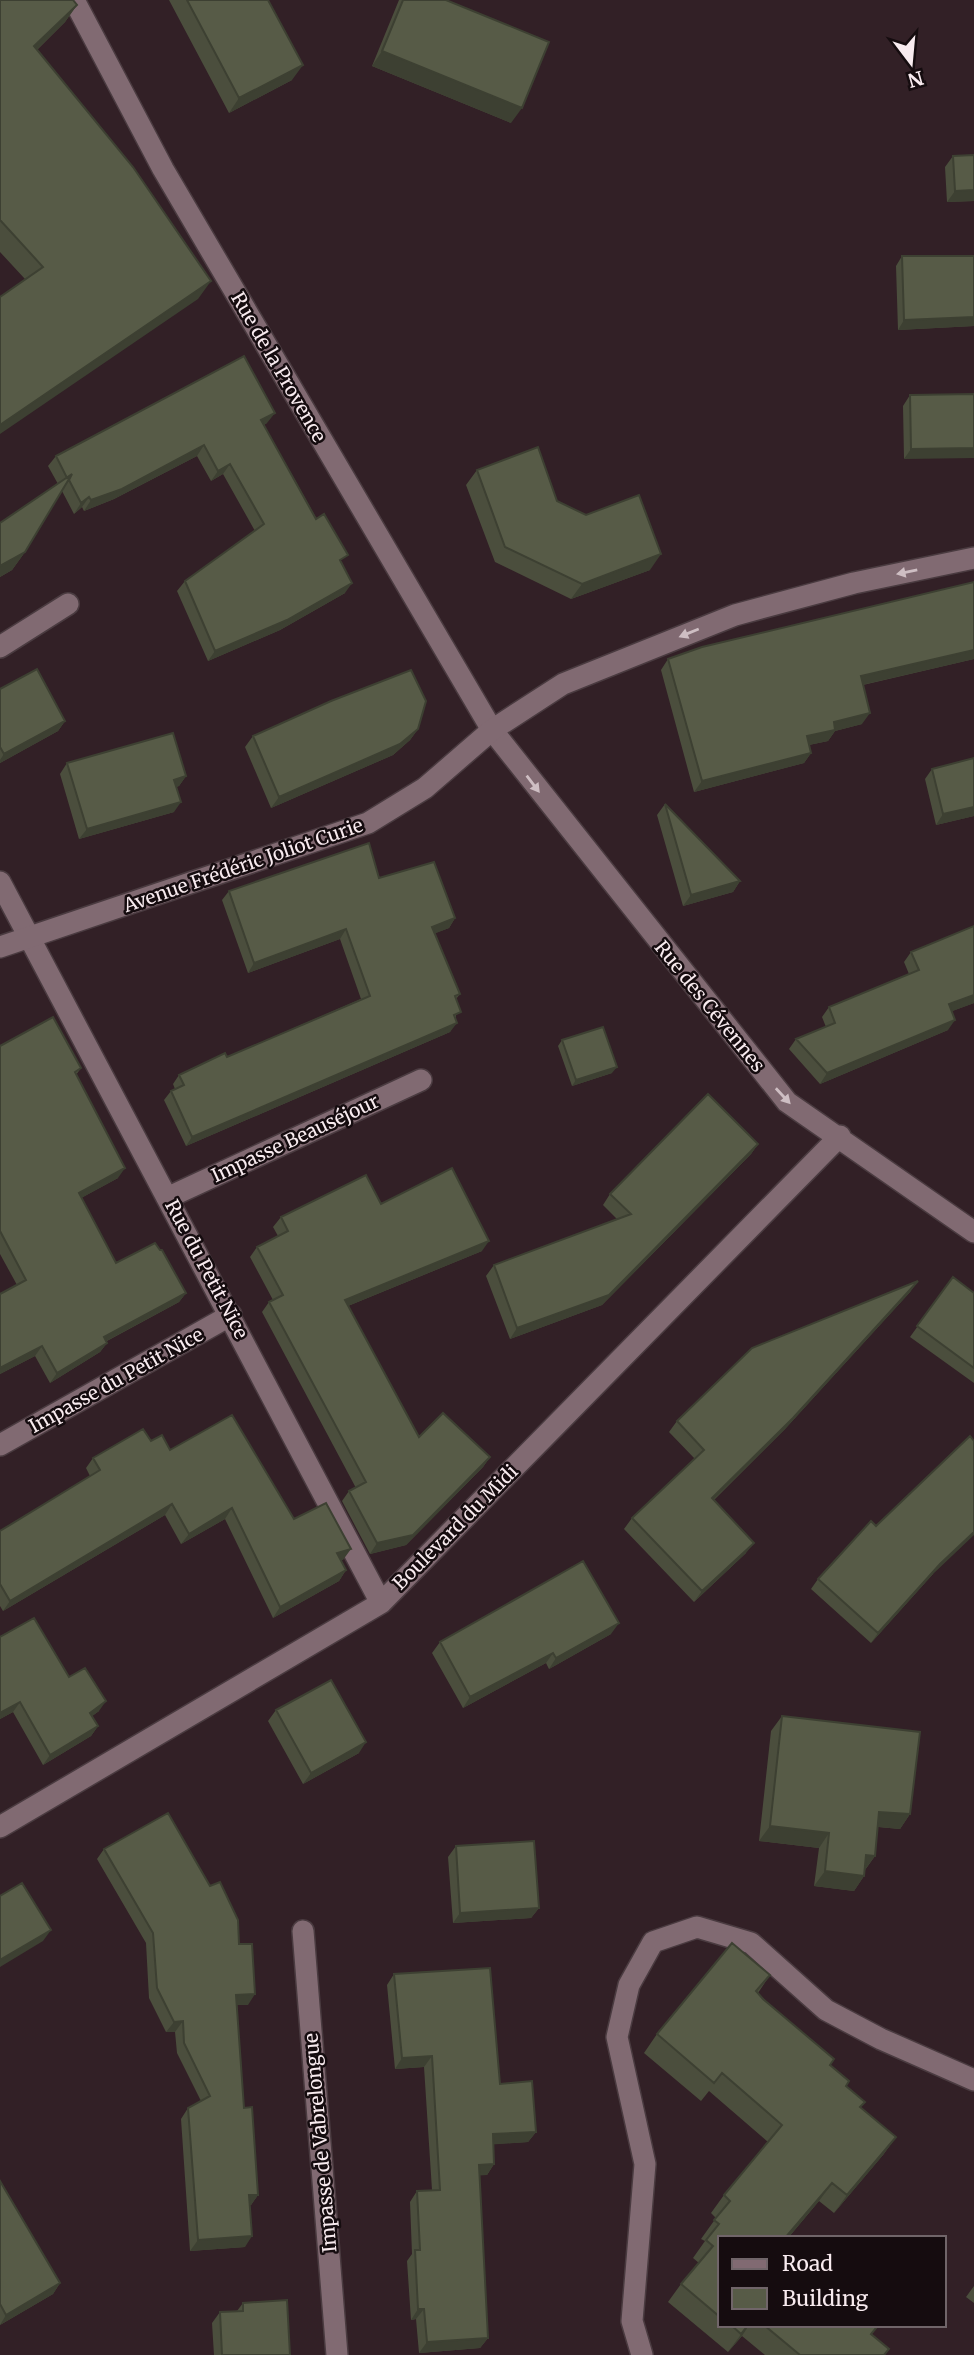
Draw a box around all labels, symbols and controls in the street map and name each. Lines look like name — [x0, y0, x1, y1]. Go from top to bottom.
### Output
north arrow — [876, 28, 946, 98]
text: N — [905, 66, 926, 93]
street label: Rue de la Provence — [226, 288, 332, 446]
one-way arrow — [896, 566, 918, 577]
one-way arrow — [678, 628, 699, 639]
one-way arrow — [526, 775, 541, 793]
street label: Avenue Frédéric Joliot Curie — [119, 813, 366, 918]
street label: Rue des Cévennes — [650, 935, 770, 1077]
one-way arrow — [775, 1087, 791, 1104]
street label: Impasse Beauséjour — [207, 1088, 383, 1187]
street label: Rue du Petit Nice — [160, 1195, 254, 1343]
street label: Impasse du Petit Nice — [25, 1322, 207, 1438]
street label: Boulevard du Midi — [387, 1459, 523, 1595]
street label: Impasse de Vabrelongue — [298, 2032, 342, 2254]
legend — [718, 2236, 946, 2327]
text: Road — [782, 2250, 833, 2277]
text: Building — [782, 2285, 869, 2312]

